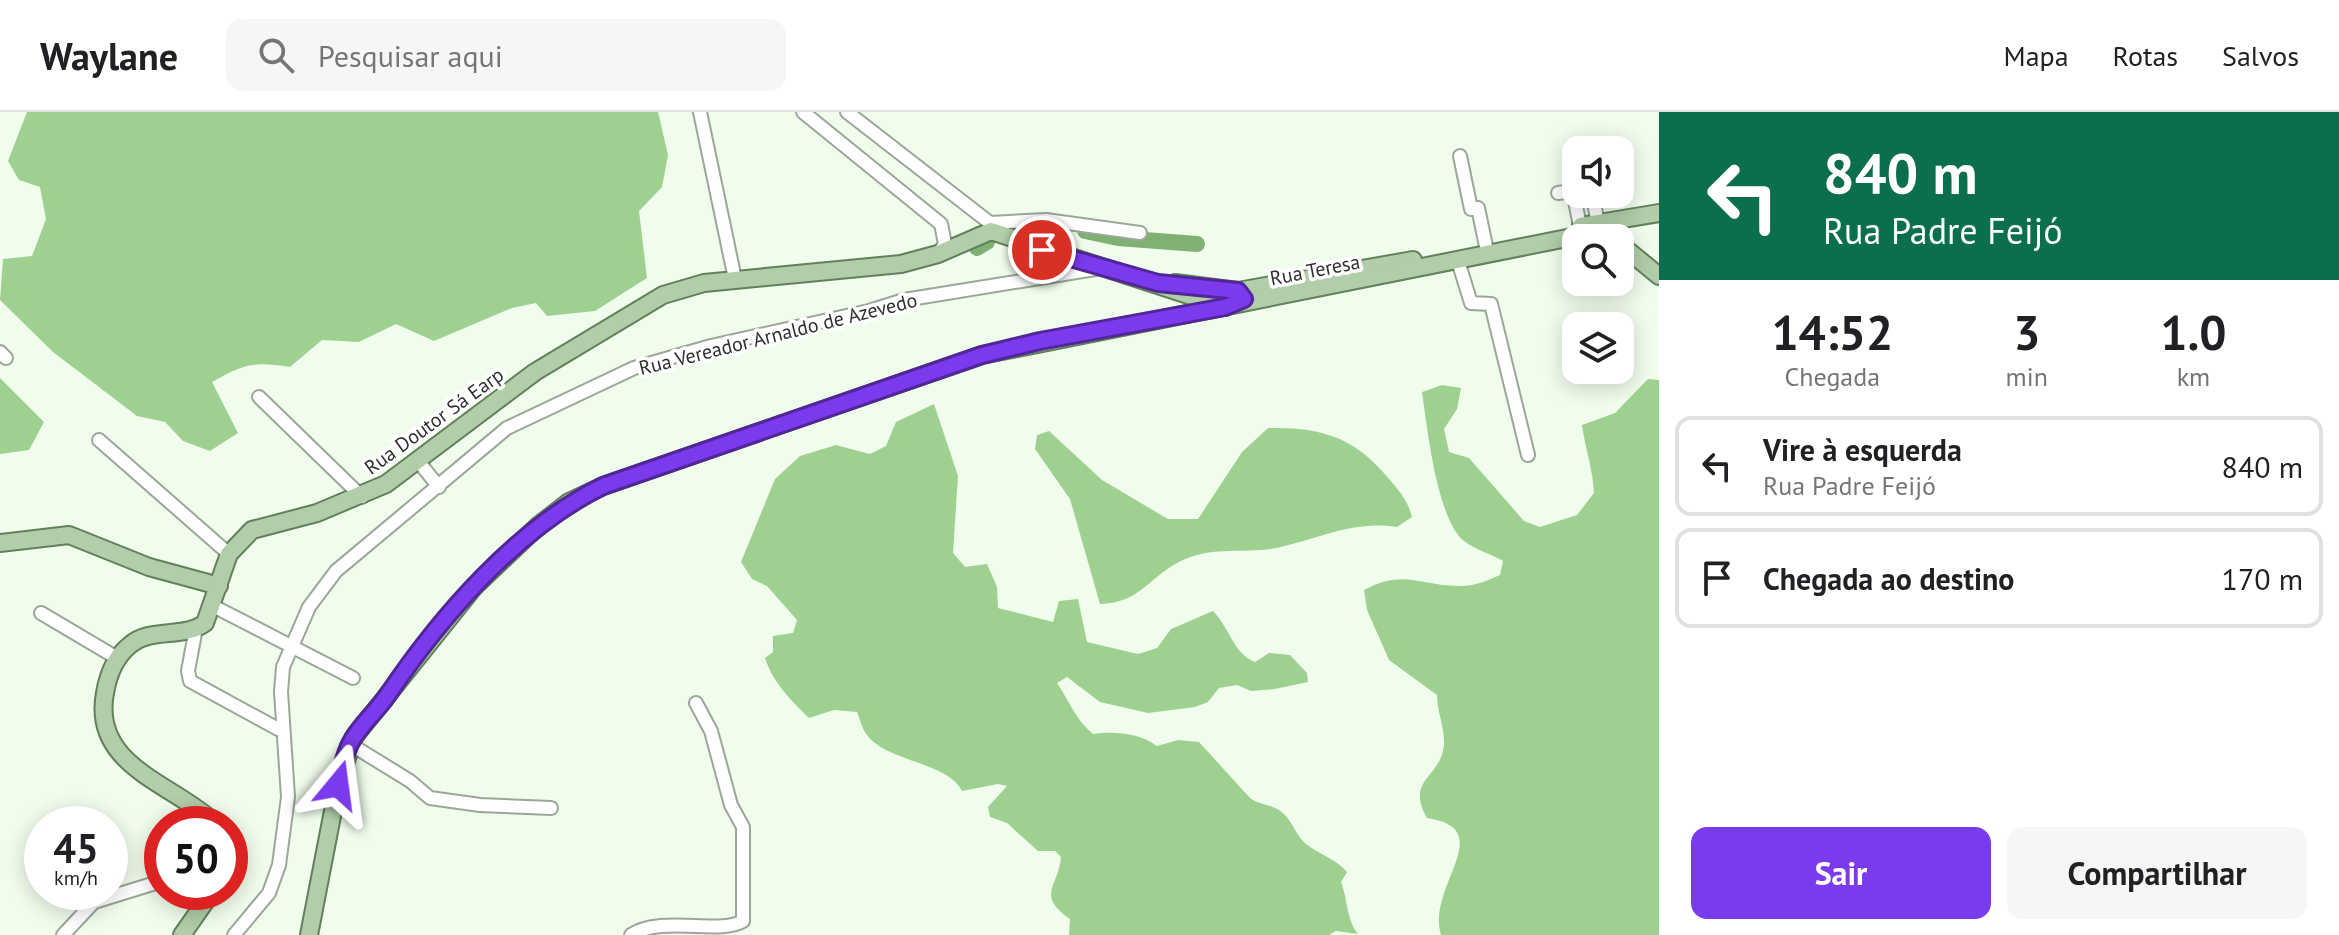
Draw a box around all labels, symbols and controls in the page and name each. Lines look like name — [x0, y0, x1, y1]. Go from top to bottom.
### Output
search box — [226, 19, 786, 91]
text: Waylane — [40, 31, 178, 80]
icon: search — [254, 33, 298, 77]
text: Pesquisar aqui — [318, 36, 503, 75]
text: Mapa — [2004, 37, 2069, 74]
text: Rotas — [2113, 37, 2178, 74]
text: Salvos — [2222, 37, 2299, 74]
map controls — [1562, 136, 1634, 384]
button: sound — [1562, 136, 1634, 208]
text: 840 m — [1823, 137, 1978, 209]
icon: left — [1691, 144, 1795, 248]
text: Rua Padre Feijó — [1823, 207, 2063, 254]
pin — [1008, 216, 1076, 284]
button: search — [1562, 224, 1634, 296]
icon: arrive — [1020, 228, 1064, 272]
street label: Rua Teresa — [1268, 249, 1362, 291]
street label: Rua Vereador Arnaldo de Azevedo — [636, 287, 920, 381]
text: 14:52 — [1771, 301, 1893, 363]
text: 3 — [2013, 301, 2040, 363]
text: 1.0 — [2160, 301, 2227, 363]
button: layers — [1562, 312, 1634, 384]
text: Chegada — [1784, 360, 1880, 393]
text: min — [2006, 360, 2048, 393]
text: km — [2177, 360, 2210, 393]
street label: Rua Doutor Sá Earp — [359, 362, 509, 480]
text: Vire à esquerda — [1763, 430, 1962, 469]
icon: left — [1695, 444, 1739, 488]
text: 840 m — [2222, 447, 2303, 486]
text: Rua Padre Feijó — [1763, 469, 1936, 502]
icon: arrive — [1695, 556, 1739, 600]
text: Chegada ao destino — [1763, 559, 2014, 598]
text: 170 m — [2222, 559, 2303, 598]
position arrow — [296, 743, 380, 827]
speed limit sign: 50 — [144, 806, 248, 910]
text: 45 — [53, 822, 99, 874]
button: Sair — [1691, 827, 1991, 919]
button: Compartilhar — [2007, 827, 2307, 919]
text: km/h — [54, 865, 98, 891]

